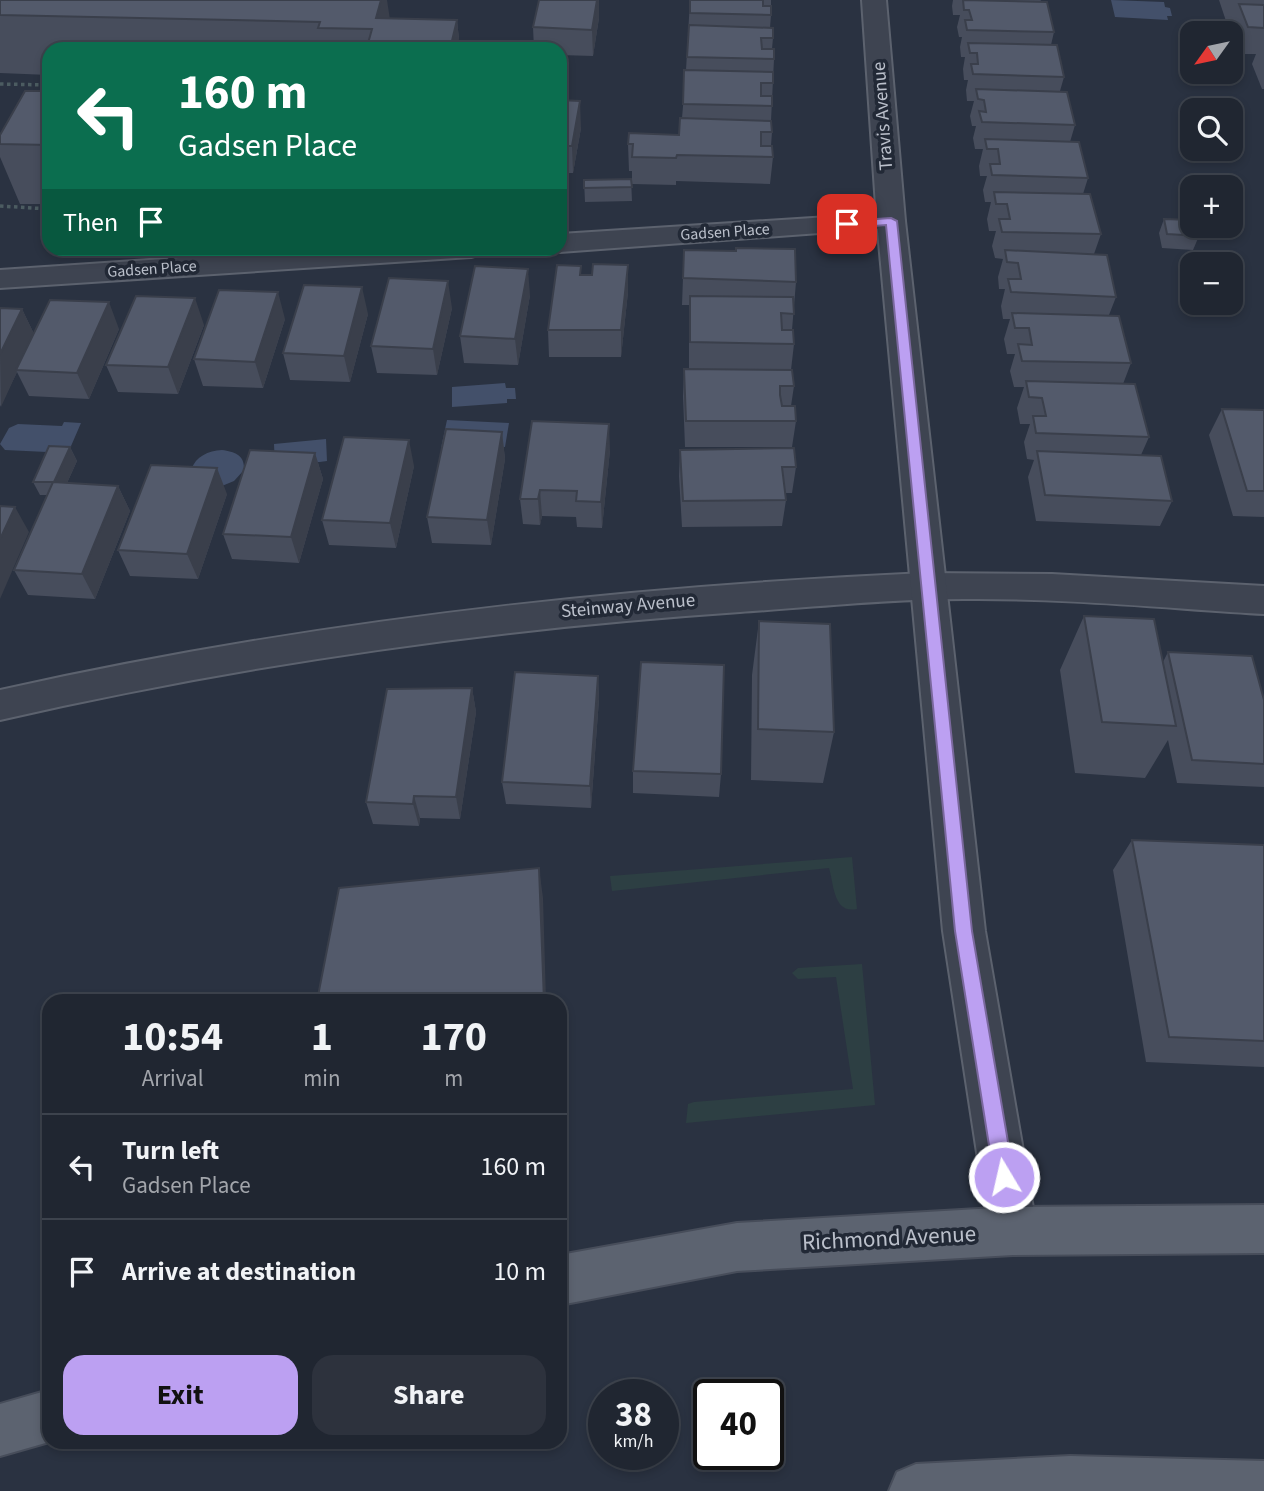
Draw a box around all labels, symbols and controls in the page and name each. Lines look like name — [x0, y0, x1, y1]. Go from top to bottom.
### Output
north arrow — [1180, 21, 1242, 84]
map controls — [1180, 21, 1243, 315]
text: 160 m — [178, 58, 307, 128]
street label: Travis Avenue — [866, 61, 900, 171]
icon: left — [63, 70, 154, 161]
button: search — [1180, 98, 1243, 161]
text: Gadsen Place — [178, 123, 357, 169]
button: + — [1180, 175, 1243, 238]
pin — [817, 194, 877, 254]
icon: arrive — [132, 203, 170, 241]
text: Then — [63, 204, 118, 241]
icon: arrive — [828, 205, 866, 243]
street label: Gadsen Place — [680, 218, 770, 246]
button: − — [1180, 252, 1243, 315]
street label: Gadsen Place — [107, 255, 197, 283]
street label: Steinway Avenue — [560, 587, 696, 625]
text: 10:54 — [122, 1007, 223, 1067]
text: 1 — [311, 1007, 333, 1067]
text: 170 — [420, 1007, 487, 1067]
text: Arrival — [142, 1062, 204, 1095]
text: min — [303, 1062, 341, 1095]
text: m — [444, 1062, 463, 1095]
text: Turn left — [122, 1132, 219, 1169]
position arrow — [967, 1140, 1041, 1214]
icon: left — [63, 1148, 101, 1186]
text: 160 m — [480, 1148, 546, 1185]
text: Gadsen Place — [122, 1169, 251, 1202]
street label: Richmond Avenue — [801, 1217, 977, 1259]
icon: arrive — [63, 1253, 101, 1291]
text: Arrive at destination — [122, 1253, 356, 1290]
text: 10 m — [493, 1253, 546, 1290]
button: Exit — [63, 1355, 298, 1435]
button: Share — [312, 1355, 546, 1435]
speed limit sign: 40 — [693, 1379, 784, 1470]
text: 38 — [615, 1390, 652, 1440]
text: km/h — [614, 1429, 653, 1454]

